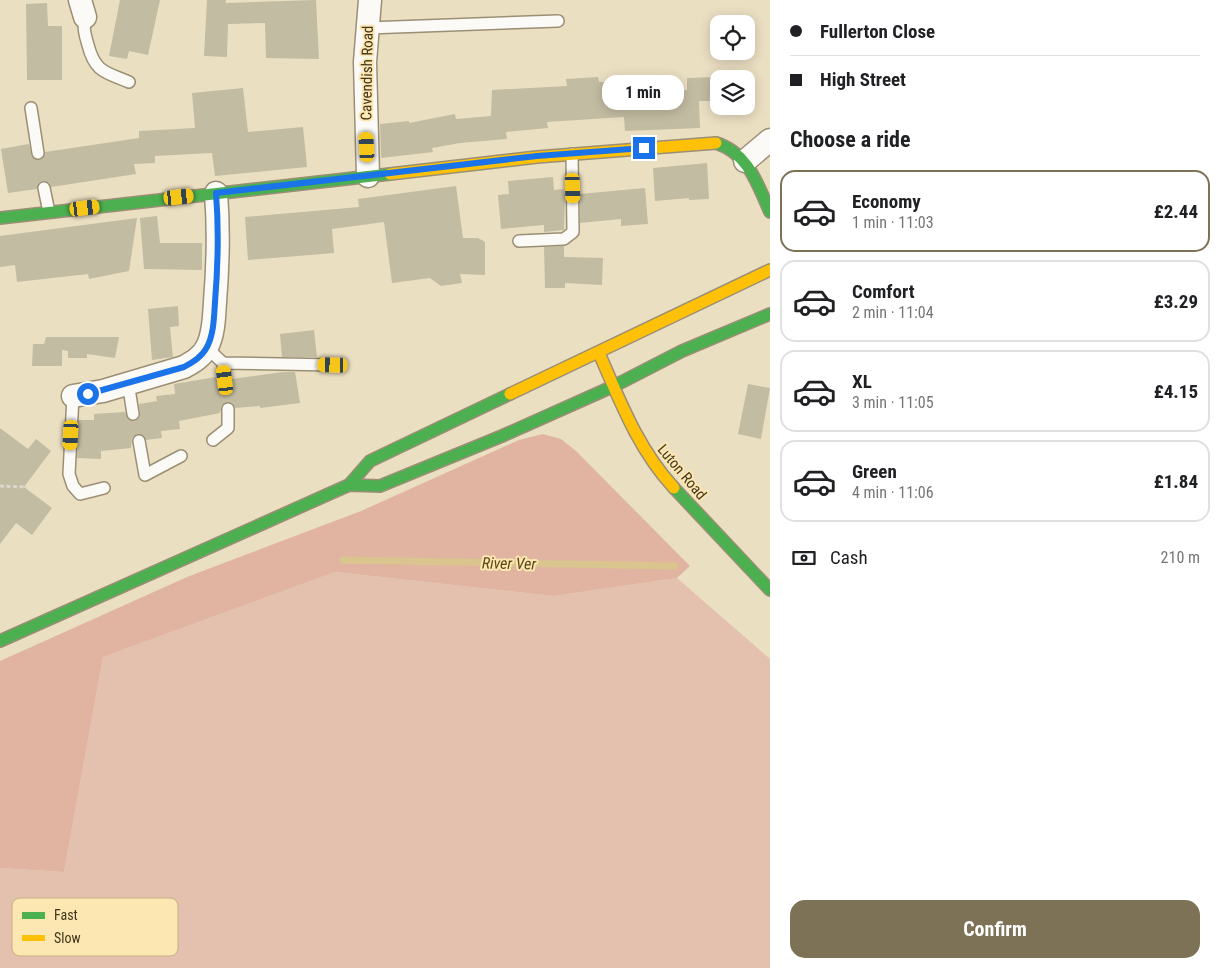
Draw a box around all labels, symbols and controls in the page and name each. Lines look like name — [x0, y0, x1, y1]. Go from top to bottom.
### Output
map controls — [710, 15, 755, 115]
button: locate — [710, 15, 755, 60]
text: Fullerton Close — [820, 20, 935, 43]
street label: Cavendish Road — [357, 25, 377, 121]
text: High Street — [820, 68, 906, 91]
button: layers — [710, 70, 755, 115]
callout: 1 min — [603, 76, 685, 110]
text: 1 min — [625, 83, 661, 102]
text: Choose a ride — [790, 127, 911, 152]
car — [358, 132, 375, 162]
route end — [633, 137, 655, 159]
car — [564, 173, 581, 203]
car — [163, 188, 194, 206]
icon: car — [792, 189, 837, 234]
text: Economy — [852, 190, 921, 213]
car — [69, 199, 100, 217]
text: £2.44 — [1154, 200, 1198, 223]
text: 1 min · 11:03 — [852, 213, 934, 232]
icon: car — [792, 279, 837, 324]
text: Comfort — [852, 280, 915, 303]
text: £3.29 — [1154, 290, 1198, 313]
text: 2 min · 11:04 — [852, 303, 934, 322]
car — [317, 357, 348, 373]
car — [215, 364, 234, 396]
icon: car — [792, 369, 837, 414]
text: XL — [852, 370, 872, 393]
text: £4.15 — [1154, 380, 1198, 403]
route start — [77, 383, 99, 405]
text: 3 min · 11:05 — [852, 393, 934, 412]
car — [62, 420, 79, 450]
street label: Luton Road — [654, 441, 710, 503]
icon: car — [792, 459, 837, 504]
text: Green — [852, 460, 897, 483]
text: £1.84 — [1154, 470, 1198, 493]
text: 4 min · 11:06 — [852, 483, 934, 502]
icon: cash — [790, 544, 818, 572]
text: Cash — [830, 546, 868, 569]
text: 210 m — [1161, 548, 1200, 567]
water label: River Ver — [482, 554, 538, 573]
legend — [12, 898, 178, 956]
button: Confirm — [790, 900, 1200, 958]
text: Fast — [54, 907, 78, 923]
text: Slow — [54, 930, 81, 946]

